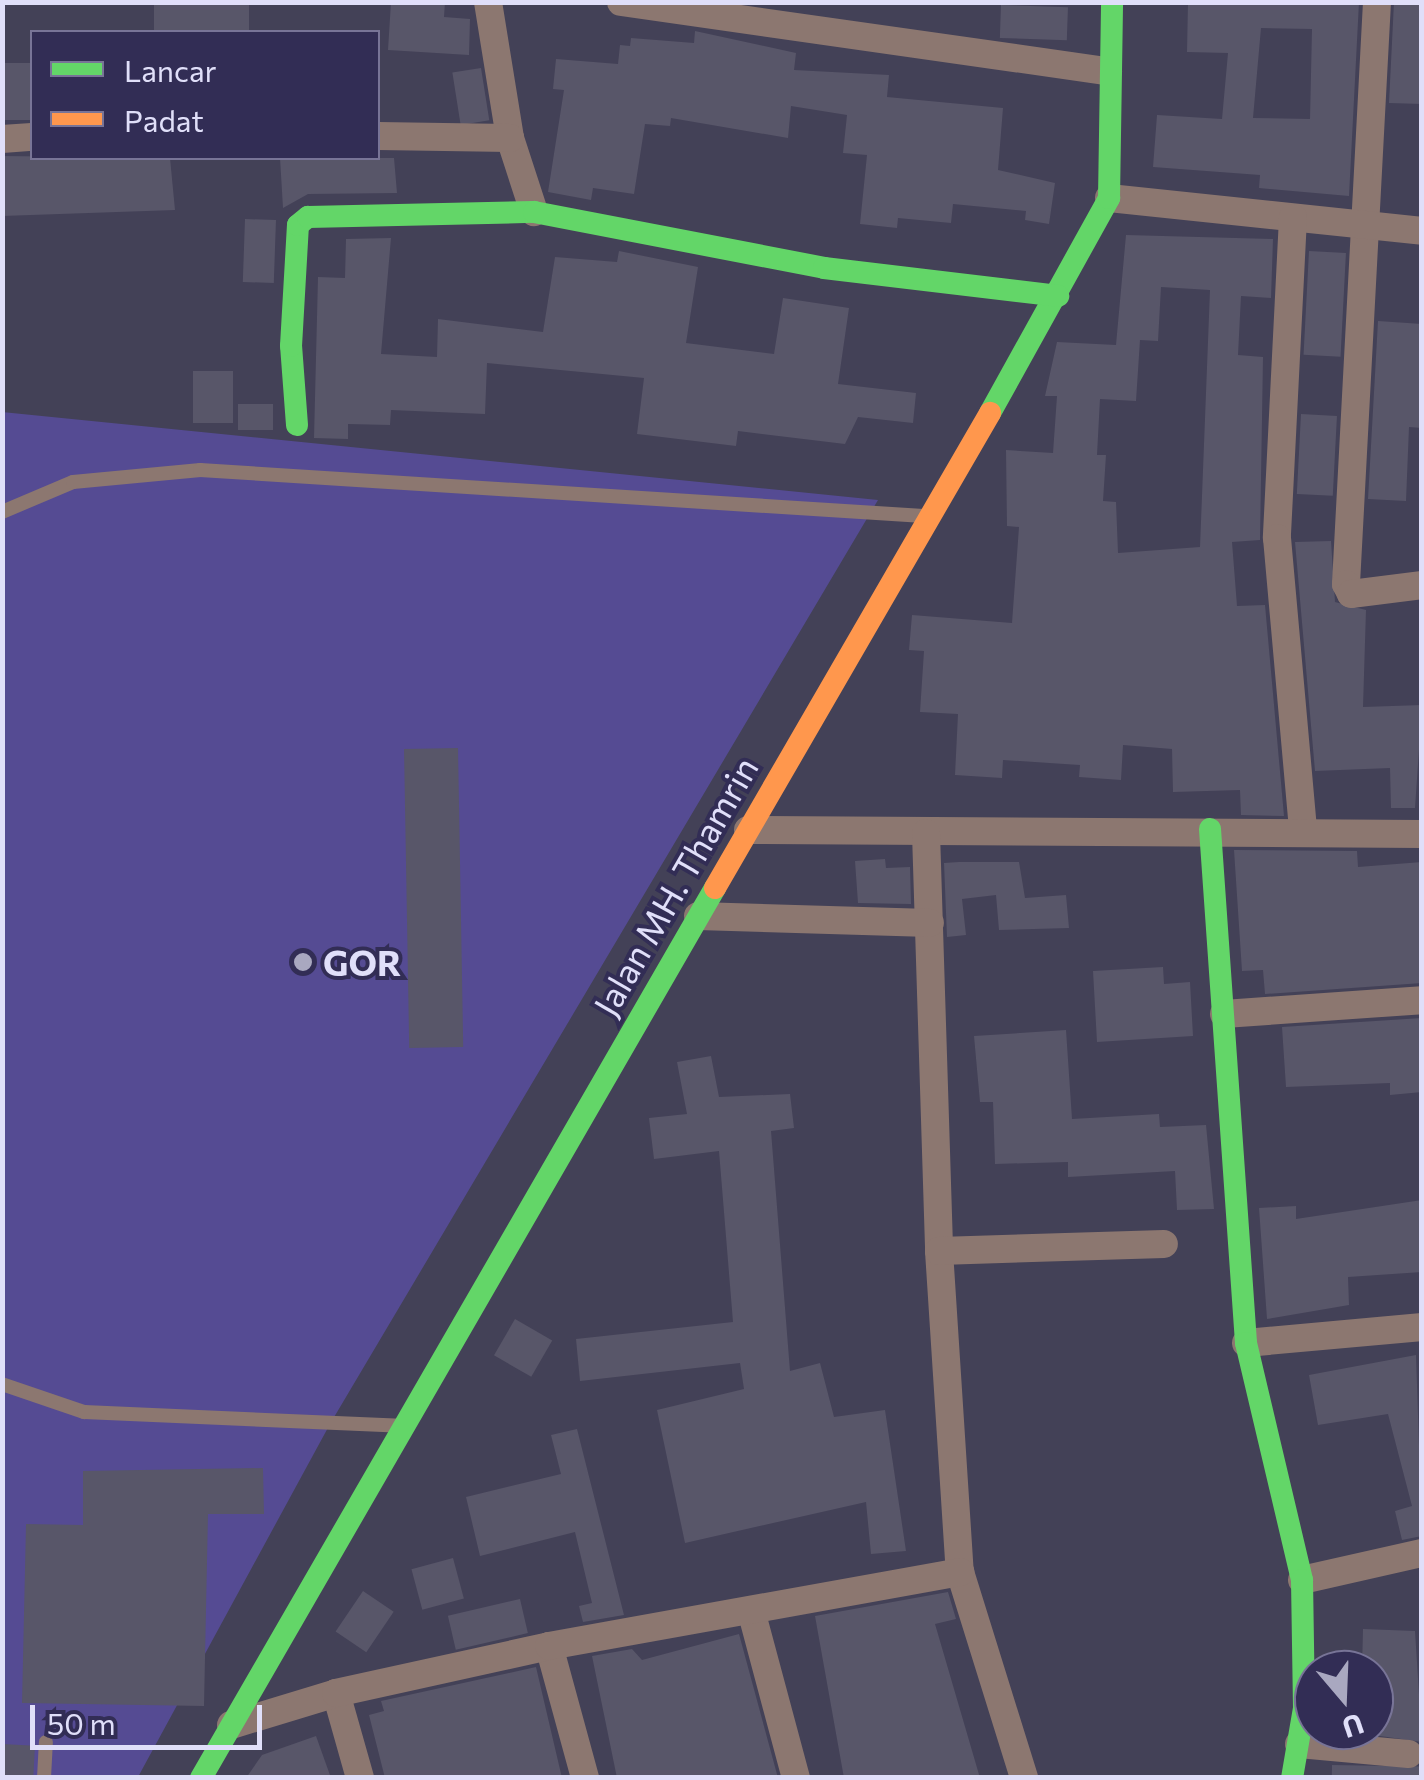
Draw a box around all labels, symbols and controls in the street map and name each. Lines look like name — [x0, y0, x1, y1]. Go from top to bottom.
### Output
legend — [30, 30, 380, 160]
text: Lancar — [124, 51, 217, 88]
text: Padat — [124, 101, 204, 138]
street label: Jalan MH. Thamrin — [584, 749, 766, 1023]
place label: GOR — [323, 941, 401, 983]
marker: GOR — [292, 951, 314, 973]
north arrow — [1294, 1650, 1394, 1750]
scale bar — [35, 1685, 268, 1747]
text: 50 m — [47, 1704, 116, 1741]
text: U — [1338, 1707, 1368, 1746]

